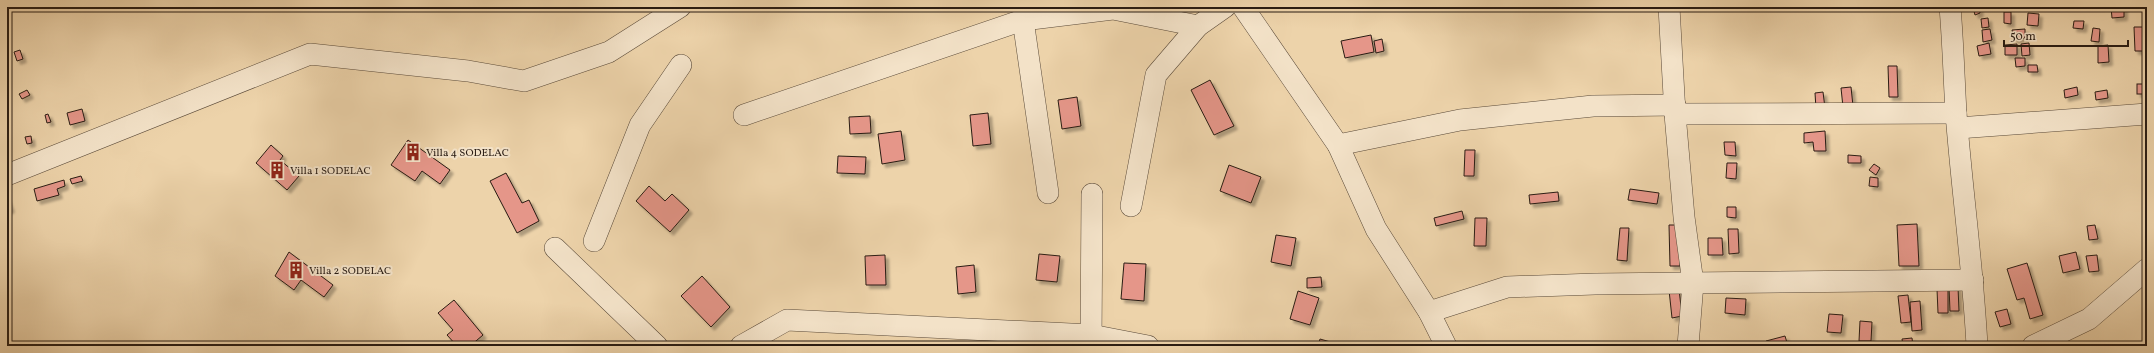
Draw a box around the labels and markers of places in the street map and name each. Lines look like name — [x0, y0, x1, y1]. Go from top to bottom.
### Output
building icon: Villa 4 SODELAC — [403, 142, 423, 162]
place label: Villa 4 SODELAC — [426, 146, 509, 161]
building icon: Villa 1 SODELAC — [267, 160, 287, 180]
place label: Villa 1 SODELAC — [290, 164, 371, 179]
building icon: Villa 2 SODELAC — [286, 260, 306, 280]
place label: Villa 2 SODELAC — [309, 264, 391, 279]

